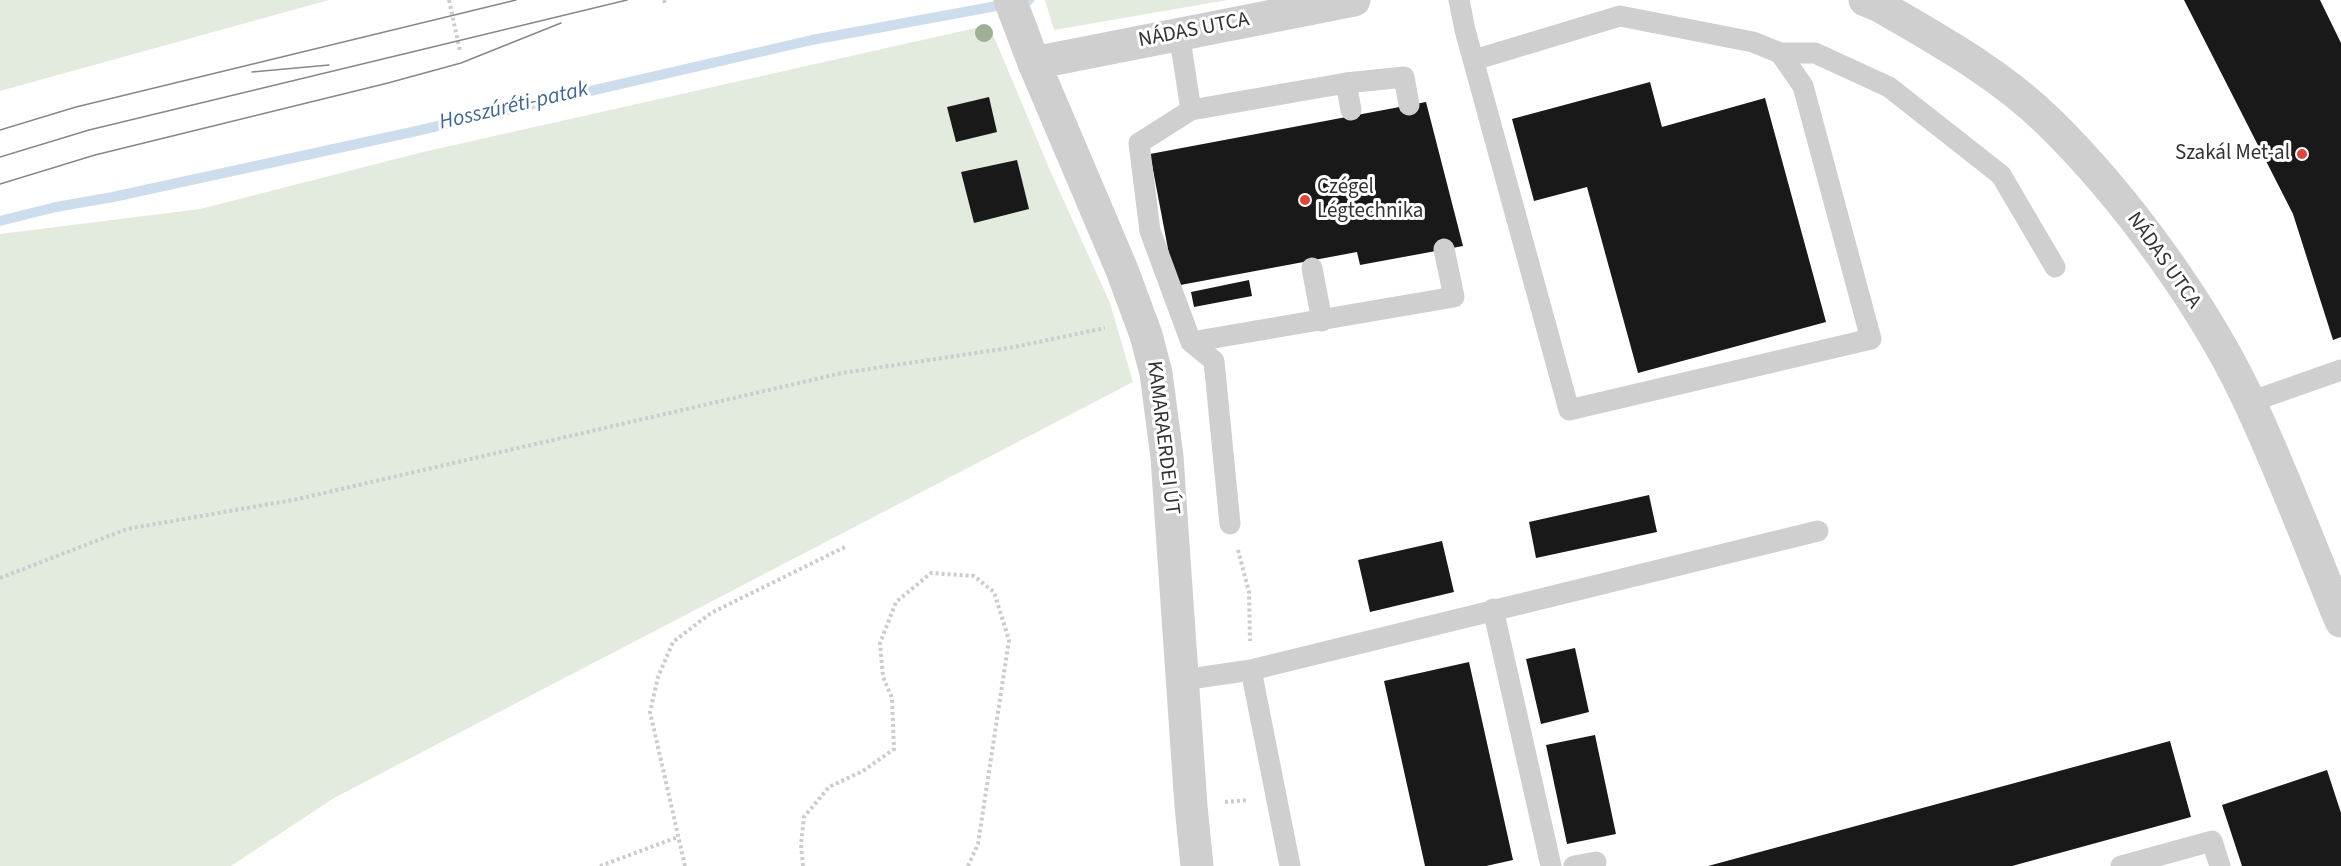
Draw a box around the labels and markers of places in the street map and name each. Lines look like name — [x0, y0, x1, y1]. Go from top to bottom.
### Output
place label: Szakál Met-al — [2175, 141, 2290, 167]
marker: Szakál Met-al — [2295, 147, 2309, 161]
place label: Czégel Légtechnika — [1317, 175, 1423, 225]
marker: Czégel Légtechnika — [1298, 193, 1312, 207]

